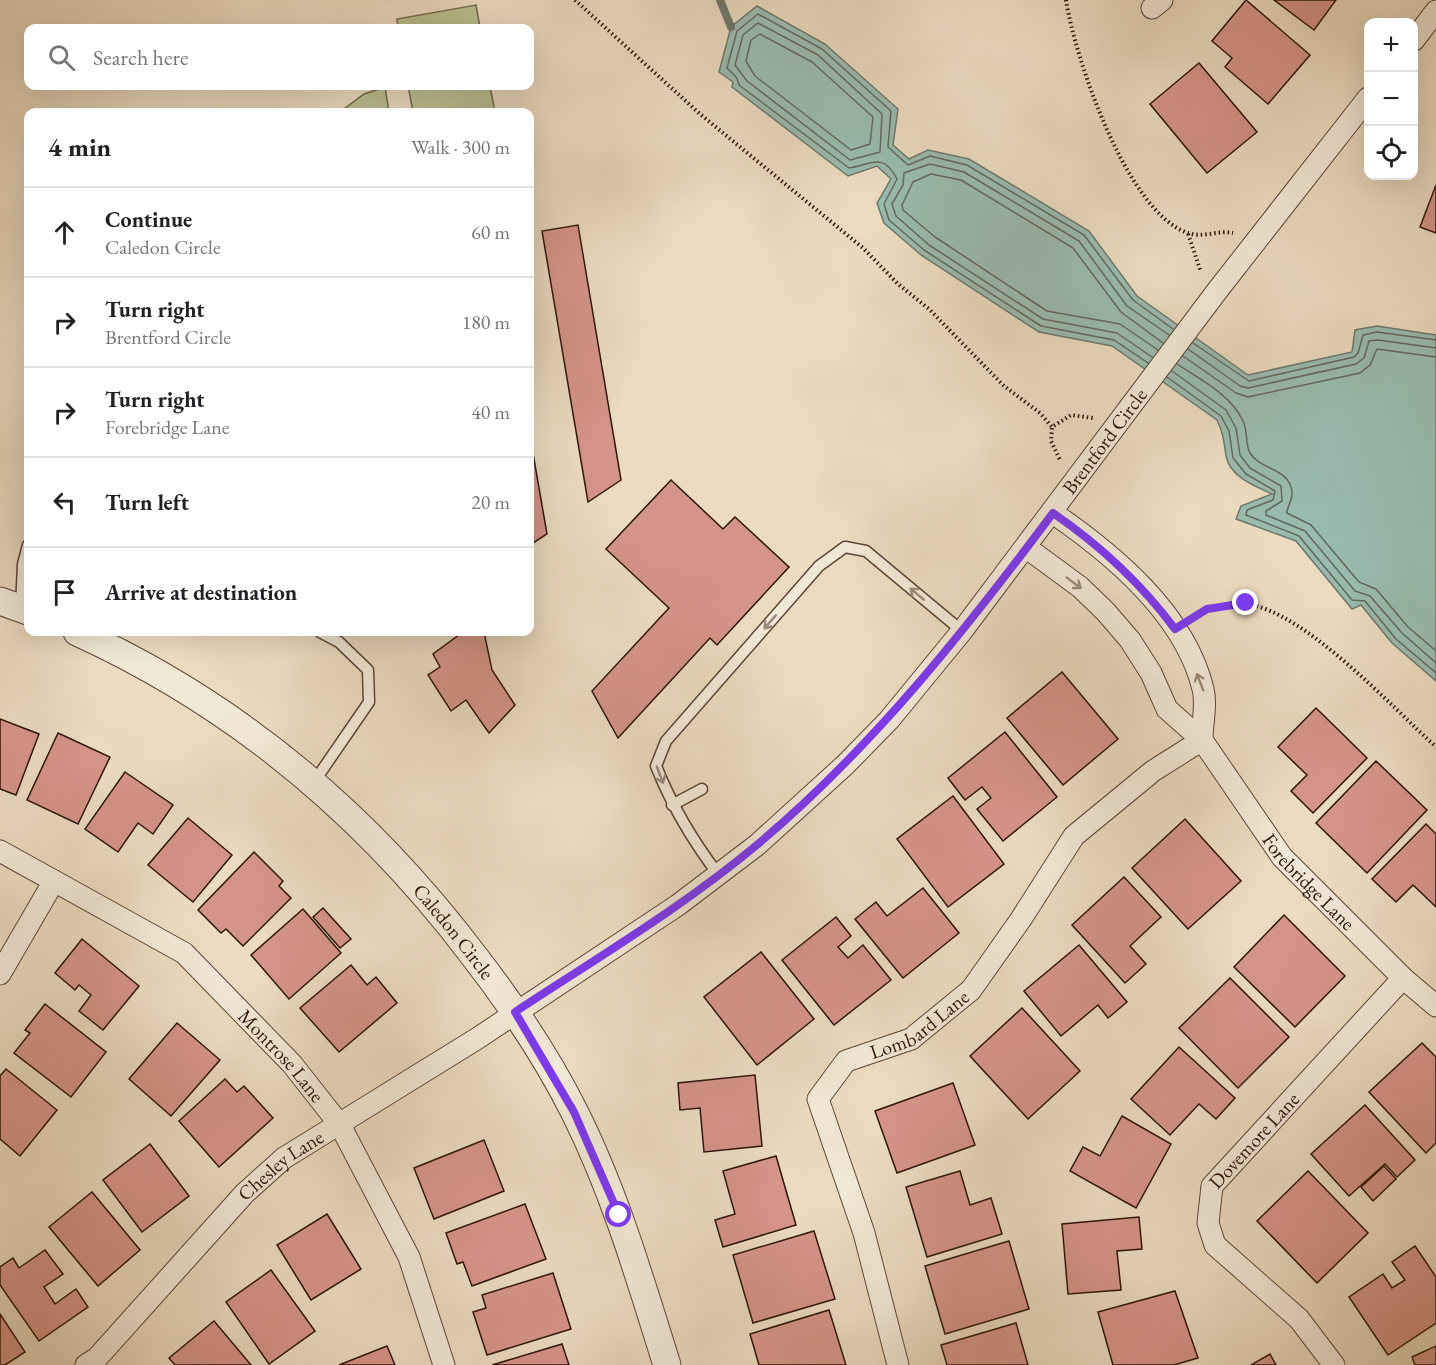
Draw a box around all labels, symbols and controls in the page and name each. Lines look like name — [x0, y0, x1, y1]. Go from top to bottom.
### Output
map controls — [1364, 18, 1418, 180]
button: + — [1364, 18, 1418, 72]
search box — [24, 24, 534, 90]
icon: search — [45, 41, 78, 74]
text: Search here — [93, 43, 188, 72]
button: − — [1364, 72, 1418, 126]
button: locate — [1364, 126, 1418, 180]
text: 4 min — [48, 130, 111, 164]
text: Walk · 300 m — [411, 134, 510, 160]
text: Continue — [105, 205, 192, 234]
icon: ahead — [48, 216, 81, 249]
text: 60 m — [471, 219, 510, 245]
text: Caledon Circle — [105, 234, 221, 260]
text: Turn right — [105, 295, 204, 324]
icon: right — [48, 306, 81, 339]
text: 180 m — [462, 309, 510, 335]
text: Brentford Circle — [105, 324, 231, 350]
street label: Brentford Circle — [1056, 383, 1153, 499]
text: Turn right — [105, 385, 204, 414]
icon: right — [48, 396, 81, 429]
text: 40 m — [471, 399, 510, 425]
text: Forebridge Lane — [105, 414, 230, 440]
icon: left — [48, 486, 81, 519]
text: Turn left — [105, 488, 189, 517]
text: 20 m — [471, 489, 510, 515]
icon: arrive — [48, 576, 81, 609]
one-way arrow — [1065, 576, 1081, 589]
text: Arrive at destination — [105, 578, 297, 607]
one-way arrow — [910, 587, 926, 600]
route end — [1232, 589, 1258, 615]
one-way arrow — [763, 614, 777, 629]
one-way arrow — [1194, 673, 1205, 692]
one-way arrow — [655, 765, 666, 784]
street label: Forebridge Lane — [1257, 828, 1361, 936]
street label: Caledon Circle — [407, 878, 500, 985]
street label: Lombard Lane — [866, 984, 974, 1065]
street label: Montrose Lane — [233, 1003, 330, 1108]
street label: Dovemore Lane — [1203, 1086, 1305, 1194]
street label: Chesley Lane — [232, 1124, 328, 1207]
route start — [605, 1201, 631, 1227]

